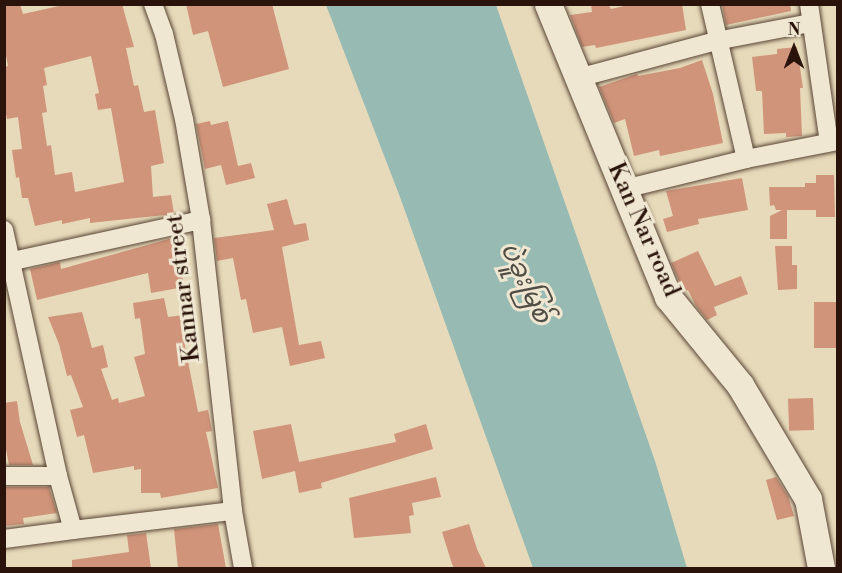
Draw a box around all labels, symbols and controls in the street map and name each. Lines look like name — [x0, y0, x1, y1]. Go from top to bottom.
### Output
north arrow — [764, 18, 824, 78]
text: N — [788, 20, 800, 40]
street label: Kan Nar road — [601, 158, 685, 302]
street label: Kannar street — [161, 212, 207, 364]
water label: ပဲခူးမြစ် — [493, 238, 557, 328]

